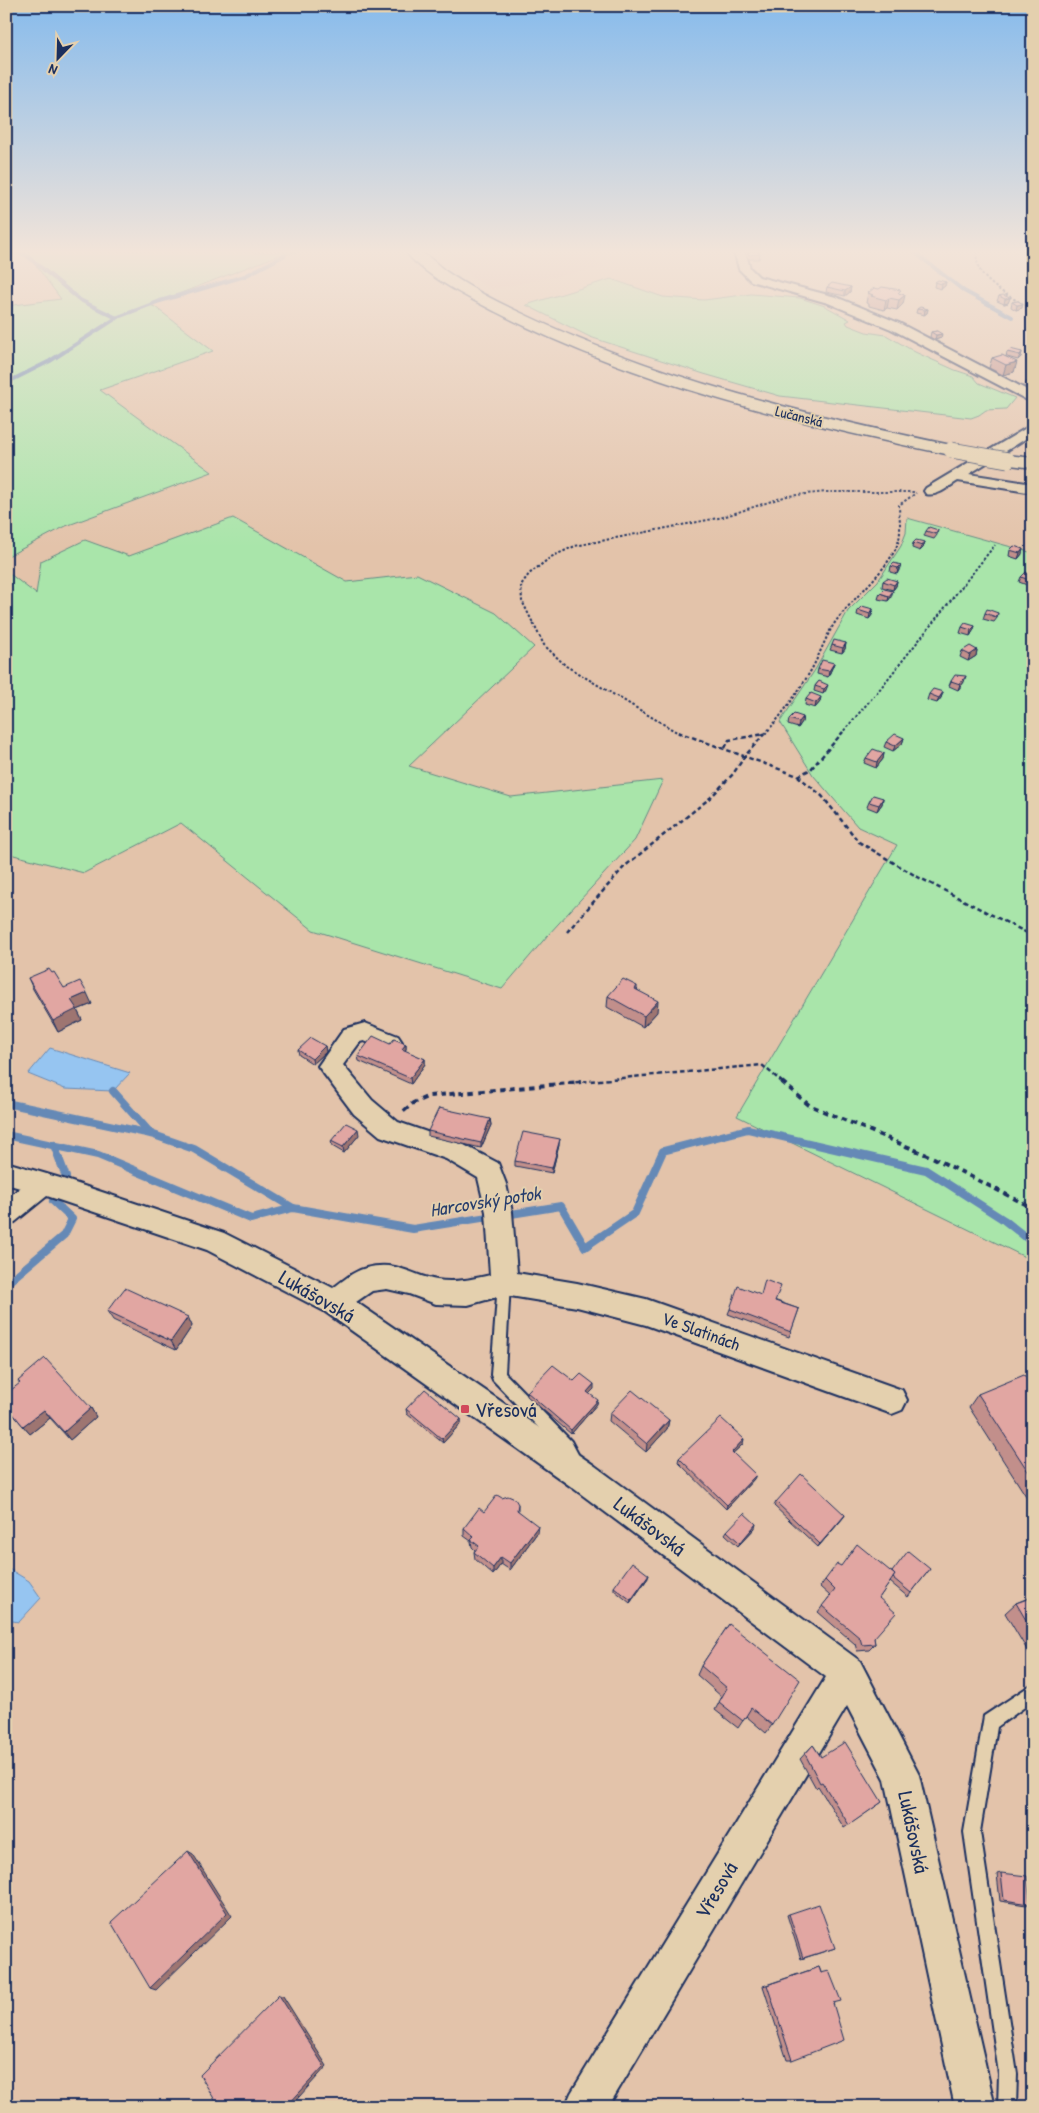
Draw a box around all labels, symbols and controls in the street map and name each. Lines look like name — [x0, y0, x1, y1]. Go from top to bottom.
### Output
north arrow — [32, 32, 82, 82]
text: N — [45, 60, 60, 81]
street label: Lučanská — [773, 400, 825, 432]
water label: Harcovský potok — [428, 1179, 544, 1223]
street label: Lukášovská — [274, 1263, 360, 1329]
street label: Ve Slatinách — [658, 1305, 744, 1357]
place label: Vřesová — [475, 1395, 536, 1424]
marker: Vřesová — [459, 1403, 471, 1415]
street label: Lukášovská — [608, 1489, 692, 1563]
street label: Lukášovská — [891, 1788, 937, 1876]
street label: Vřesová — [688, 1856, 744, 1924]

